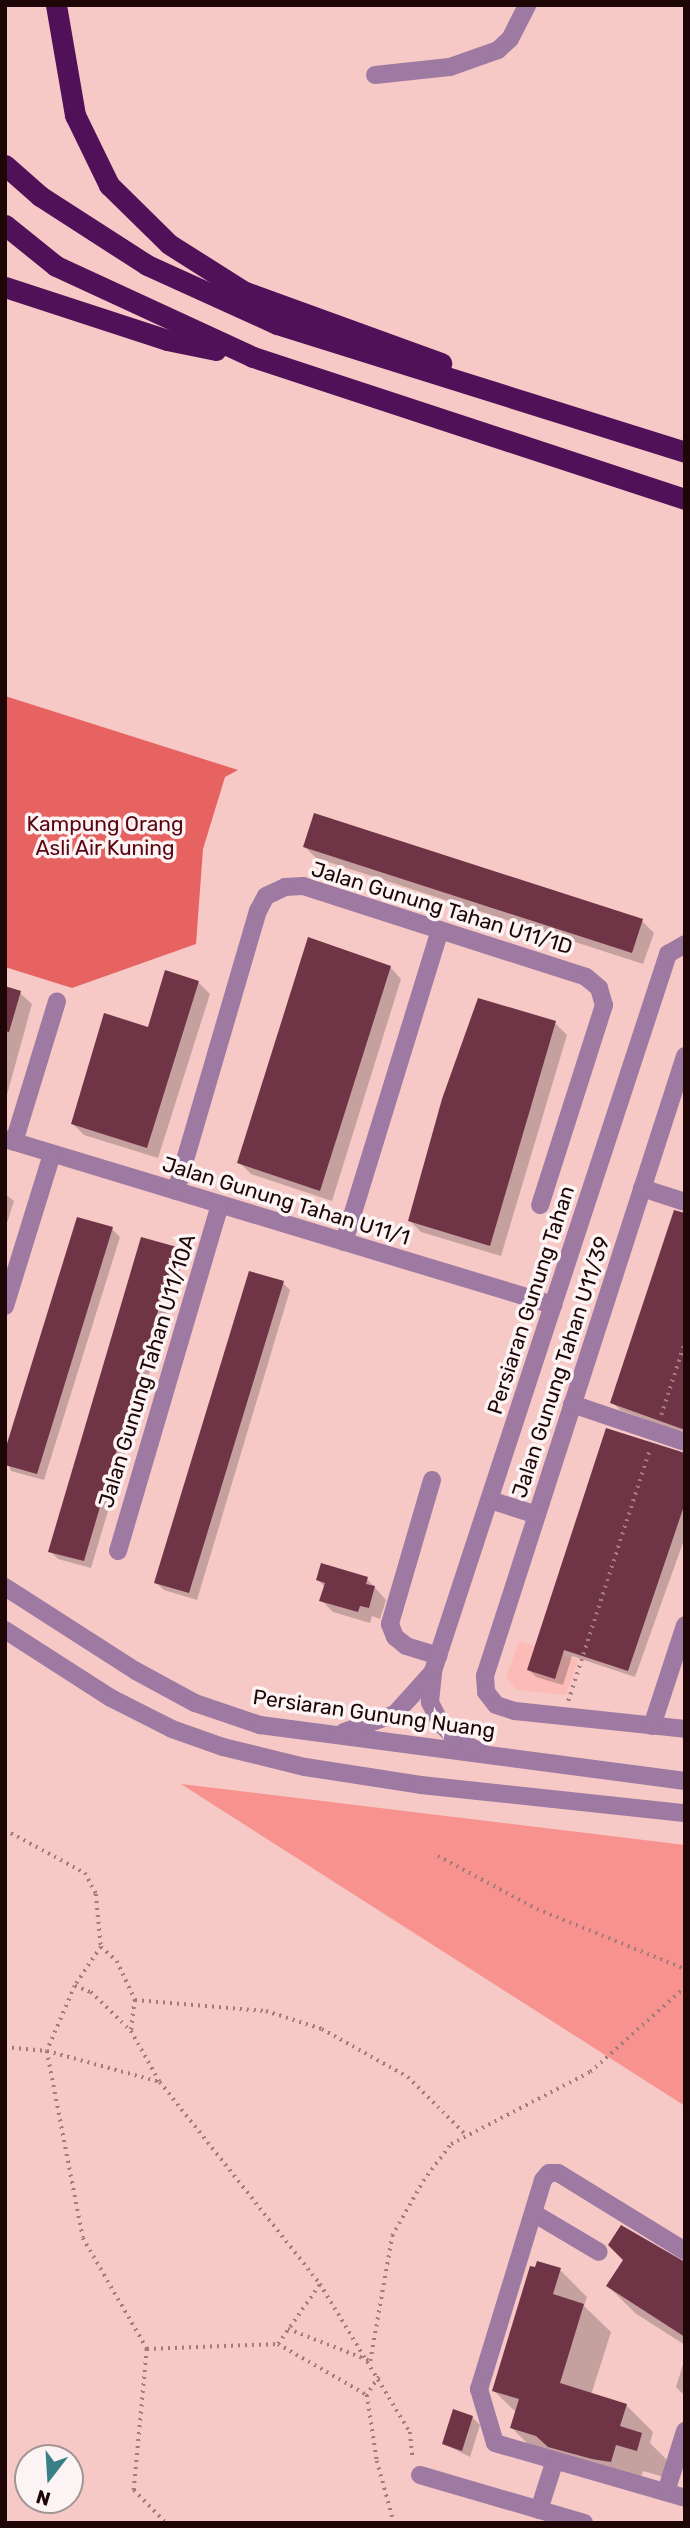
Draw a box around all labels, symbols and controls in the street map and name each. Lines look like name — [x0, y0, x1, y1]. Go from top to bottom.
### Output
park label: Kampung Orang Asli Air Kuning — [26, 811, 184, 861]
street label: Jalan Gunung Tahan U11/1D — [308, 856, 576, 960]
street label: Jalan Gunung Tahan U11/1 — [159, 1151, 413, 1251]
street label: Persiaran Gunung Tahan — [482, 1182, 580, 1418]
street label: Jalan Gunung Tahan U11/10A — [93, 1231, 201, 1511]
street label: Jalan Gunung Tahan U11/39 — [507, 1233, 615, 1501]
street label: Persiaran Gunung Nuang — [251, 1685, 497, 1743]
north arrow — [14, 2444, 84, 2514]
text: N — [33, 2485, 53, 2511]

